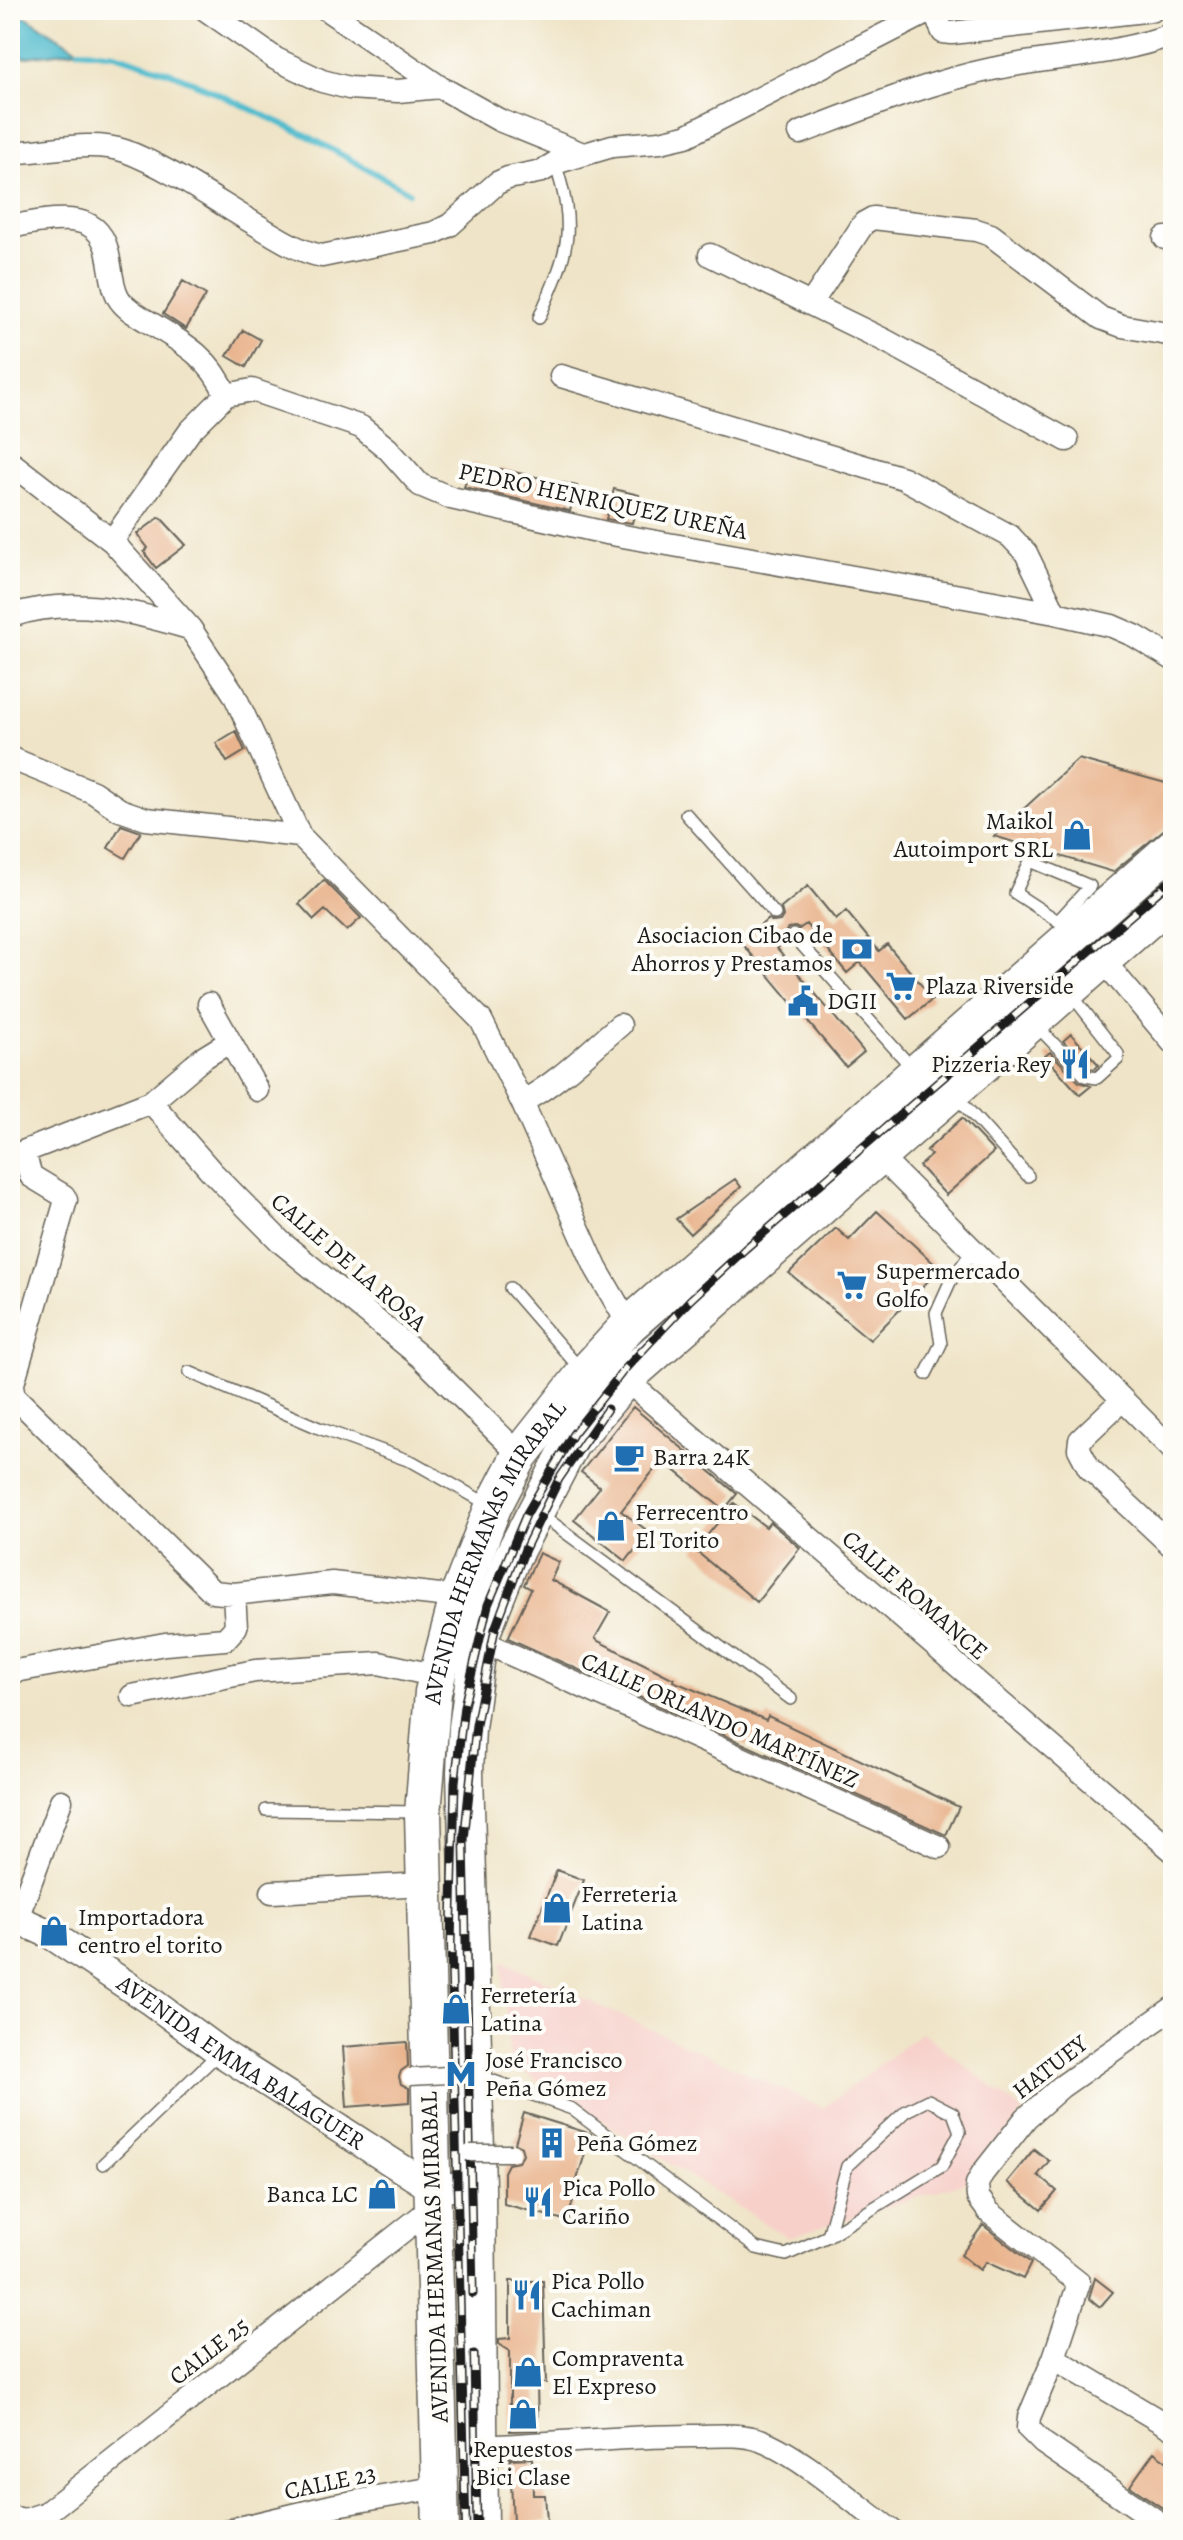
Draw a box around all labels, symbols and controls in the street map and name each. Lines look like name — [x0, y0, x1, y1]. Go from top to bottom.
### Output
street label: PEDRO HENRIQUEZ UREÑA — [455, 455, 751, 547]
place label: Maikol Autoimport SRL — [893, 805, 1054, 865]
shop icon: Maikol Autoimport SRL — [1060, 818, 1094, 852]
place label: Asociacion Cibao de Ahorros y Prestamos — [631, 919, 833, 979]
bank icon: Asociacion Cibao de Ahorros y Prestamos — [840, 932, 874, 966]
supermarket icon: Plaza Riverside — [884, 969, 918, 1003]
place label: Plaza Riverside — [925, 970, 1074, 1002]
public building icon: DGII — [786, 984, 820, 1018]
place label: DGII — [827, 985, 877, 1017]
restaurant icon: Pizzeria Rey — [1058, 1047, 1092, 1081]
place label: Pizzeria Rey — [931, 1048, 1051, 1080]
street label: CALLE DE LA ROSA — [264, 1185, 434, 1339]
place label: Supermercado Golfo — [876, 1255, 1020, 1315]
supermarket icon: Supermercado Golfo — [835, 1268, 869, 1302]
street label: AVENIDA HERMANAS MIRABAL — [416, 1393, 574, 1707]
cafe icon: Barra 24K — [612, 1440, 646, 1474]
place label: Barra 24K — [653, 1441, 750, 1473]
place label: Ferrecentro El Torito — [635, 1496, 748, 1556]
shop icon: Ferrecentro El Torito — [594, 1509, 628, 1543]
street label: CALLE ROMANCE — [835, 1523, 995, 1667]
street label: CALLE ORLANDO MARTÍNEZ — [576, 1644, 864, 1796]
place label: Ferreteria Latina — [581, 1878, 678, 1938]
shop icon: Ferreteria Latina — [540, 1891, 574, 1925]
place label: Importadora centro el torito — [78, 1901, 222, 1961]
shop icon: Importadora centro el torito — [37, 1914, 71, 1948]
street label: AVENIDA EMMA BALAGUER — [110, 1967, 372, 2157]
place label: Ferretería Latina — [480, 1979, 577, 2039]
shop icon: Ferretería Latina — [439, 1992, 473, 2026]
street label: HATUEY — [1006, 2027, 1095, 2106]
place label: José Francisco Peña Gómez — [485, 2044, 622, 2104]
metro station icon: José Francisco Peña Gómez — [444, 2057, 478, 2091]
street label: AVENIDA HERMANAS MIRABAL — [412, 2090, 456, 2424]
building icon: Peña Gómez — [535, 2126, 569, 2160]
place label: Peña Gómez — [576, 2127, 698, 2159]
place label: Pica Pollo Cariño — [562, 2172, 655, 2232]
shop icon: Banca LC — [365, 2177, 399, 2211]
place label: Banca LC — [266, 2178, 358, 2210]
restaurant icon: Pica Pollo Cariño — [521, 2185, 555, 2219]
place label: Pica Pollo Cachiman — [551, 2265, 651, 2325]
restaurant icon: Pica Pollo Cachiman — [510, 2278, 544, 2312]
street label: CALLE 25 — [162, 2310, 256, 2392]
place label: Compraventa El Expreso — [552, 2342, 685, 2402]
shop icon: Compraventa El Expreso — [511, 2355, 545, 2389]
shop icon: Repuestos Bici Clase — [506, 2397, 540, 2431]
place label: Repuestos Bici Clase — [473, 2433, 573, 2493]
street label: CALLE 23 — [281, 2457, 379, 2507]

